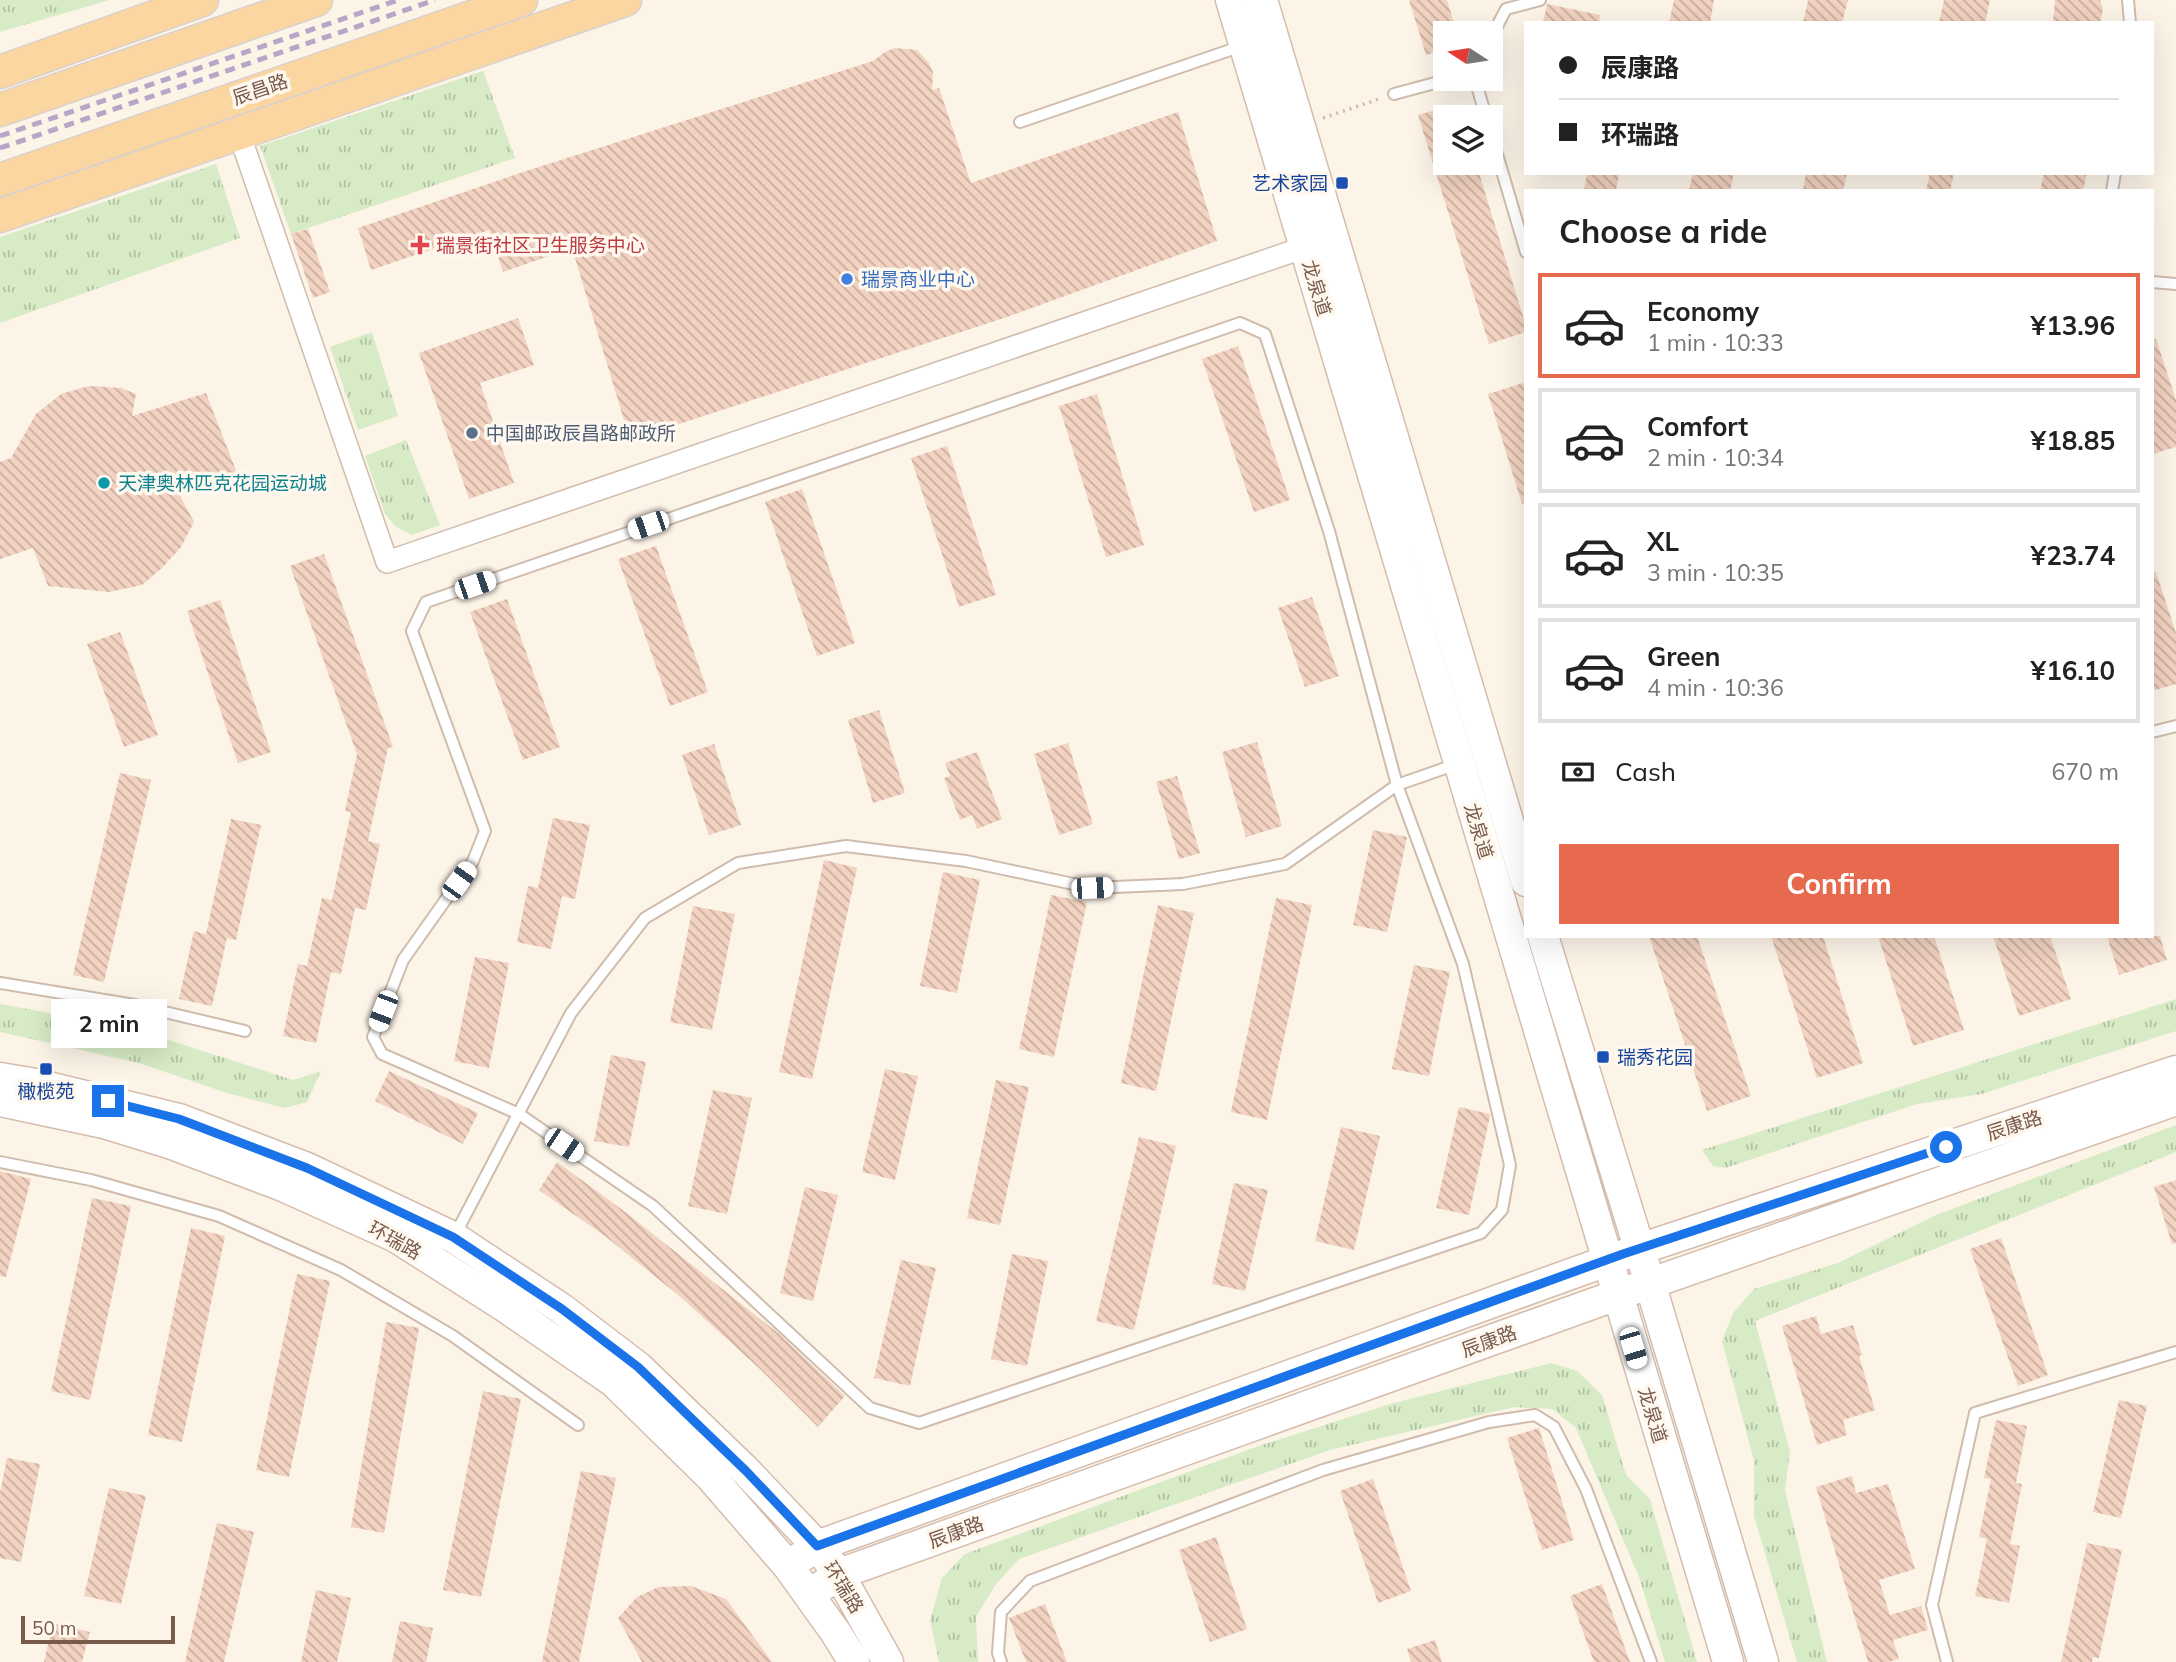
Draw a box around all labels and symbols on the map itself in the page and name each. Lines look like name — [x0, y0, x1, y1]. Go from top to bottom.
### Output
north arrow — [1433, 21, 1503, 91]
street label: 辰昌路 — [229, 68, 291, 110]
place label: 艺术家园 — [1252, 171, 1328, 195]
marker: 艺术家园 — [1334, 175, 1350, 191]
place label: 瑞景街社区卫生服务中心 — [436, 233, 645, 257]
marker: 瑞景街社区卫生服务中心 — [410, 235, 430, 255]
street label: 龙泉道 — [1297, 257, 1337, 319]
place label: 瑞景商业中心 — [861, 267, 975, 291]
marker: 瑞景商业中心 — [839, 271, 855, 287]
place label: 中国邮政辰昌路邮政所 — [486, 421, 676, 445]
marker: 中国邮政辰昌路邮政所 — [464, 425, 480, 441]
place label: 天津奥林匹克花园运动城 — [118, 471, 327, 495]
marker: 天津奥林匹克花园运动城 — [96, 475, 112, 491]
car — [625, 508, 672, 542]
car — [452, 568, 499, 602]
street label: 龙泉道 — [1459, 800, 1499, 862]
car — [439, 858, 480, 904]
car — [1071, 877, 1114, 899]
car — [366, 988, 401, 1034]
callout: 2 min — [50, 1000, 166, 1048]
place label: 瑞秀花园 — [1617, 1045, 1693, 1069]
marker: 瑞秀花园 — [1595, 1049, 1611, 1065]
marker: 橄榄苑 — [38, 1061, 54, 1077]
place label: 橄榄苑 — [17, 1079, 75, 1103]
route end — [92, 1085, 124, 1117]
street label: 辰康路 — [1983, 1105, 2045, 1145]
car — [541, 1125, 588, 1165]
route start — [1930, 1131, 1962, 1163]
street label: 环瑞路 — [364, 1216, 426, 1264]
street label: 辰康路 — [1458, 1320, 1520, 1362]
car — [1617, 1325, 1650, 1371]
street label: 龙泉道 — [1633, 1384, 1673, 1446]
street label: 辰康路 — [925, 1511, 987, 1553]
street label: 环瑞路 — [819, 1556, 869, 1618]
scale bar — [21, 1613, 175, 1645]

